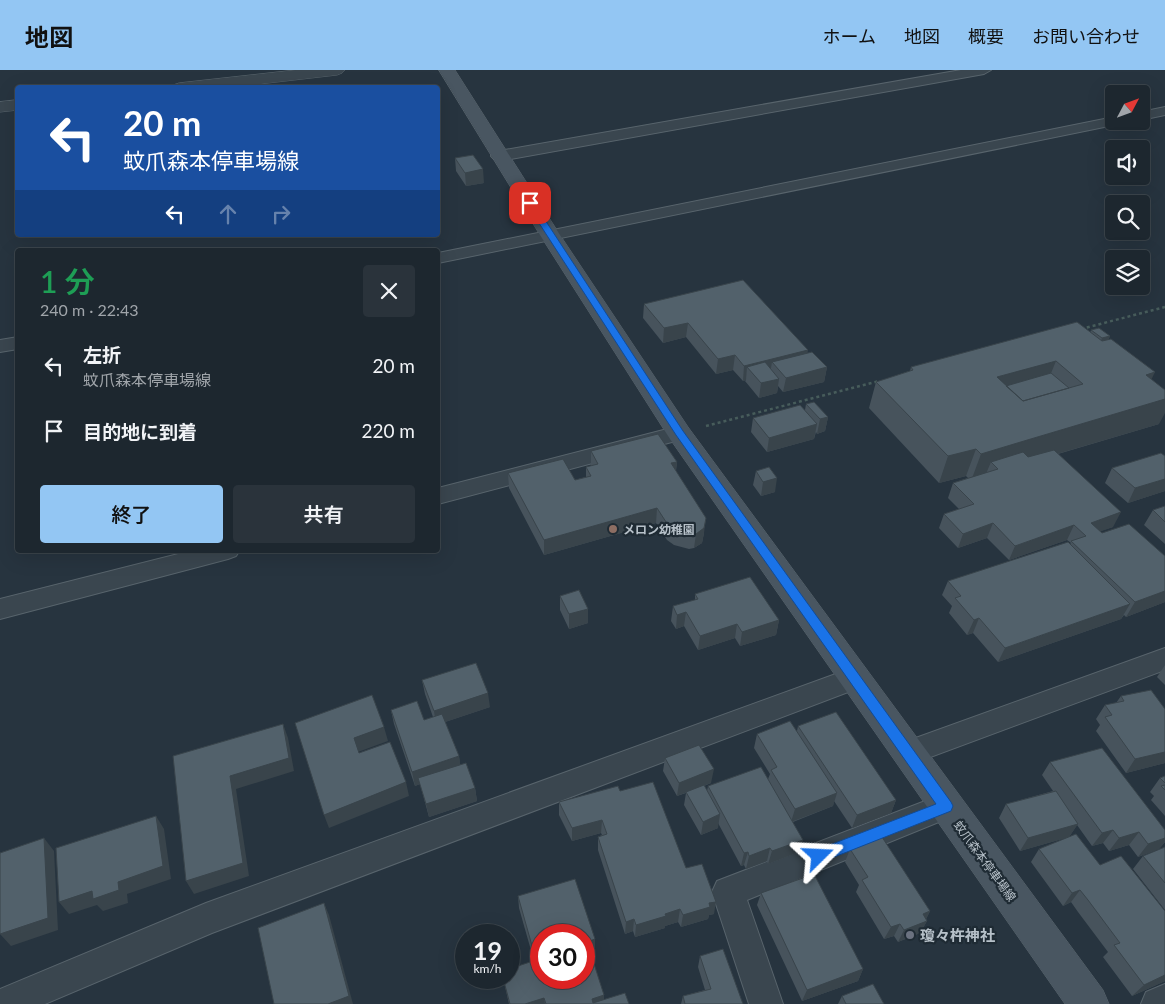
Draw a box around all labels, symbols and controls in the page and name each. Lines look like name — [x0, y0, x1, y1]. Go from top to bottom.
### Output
text: 地図 — [25, 22, 73, 51]
text: ホーム — [823, 25, 876, 47]
text: 地図 — [904, 25, 940, 47]
text: 概要 — [968, 25, 1004, 47]
text: お問い合わせ — [1032, 25, 1140, 47]
north arrow — [1105, 85, 1150, 130]
map controls — [1105, 85, 1150, 295]
text: 20 m — [123, 101, 201, 143]
icon: left — [40, 105, 105, 170]
button: sound — [1105, 140, 1150, 185]
text: 蚊爪森本停車場線 — [123, 147, 299, 174]
pin — [509, 182, 551, 224]
icon: arrive — [516, 189, 544, 217]
button: search — [1105, 195, 1150, 240]
icon: left — [161, 200, 189, 228]
icon: ahead — [214, 200, 242, 228]
icon: right — [267, 200, 295, 228]
button: layers — [1105, 250, 1150, 295]
text: 1 分 — [40, 263, 95, 299]
button: close — [363, 265, 415, 317]
text: 240 m · 22:43 — [40, 300, 139, 319]
text: 左折 — [83, 343, 121, 366]
icon: left — [40, 352, 68, 380]
text: 20 m — [372, 354, 415, 377]
text: 蚊爪森本停車場線 — [83, 370, 211, 389]
icon: arrive — [40, 417, 68, 445]
text: 220 m — [361, 419, 415, 442]
text: 目的地に到着 — [83, 420, 197, 443]
button: 終了 — [40, 485, 223, 543]
button: 共有 — [233, 485, 415, 543]
place label: メロン幼稚園 — [623, 522, 695, 537]
marker: メロン幼稚園 — [607, 523, 619, 535]
street label: 蚊爪森本停車場線 — [951, 818, 1019, 904]
position arrow — [792, 829, 844, 881]
speed limit sign: 30 — [530, 924, 595, 989]
place label: 瓊々杵神社 — [920, 926, 995, 944]
marker: 瓊々杵神社 — [904, 929, 916, 941]
text: 19 — [473, 935, 502, 965]
text: km/h — [473, 961, 502, 976]

